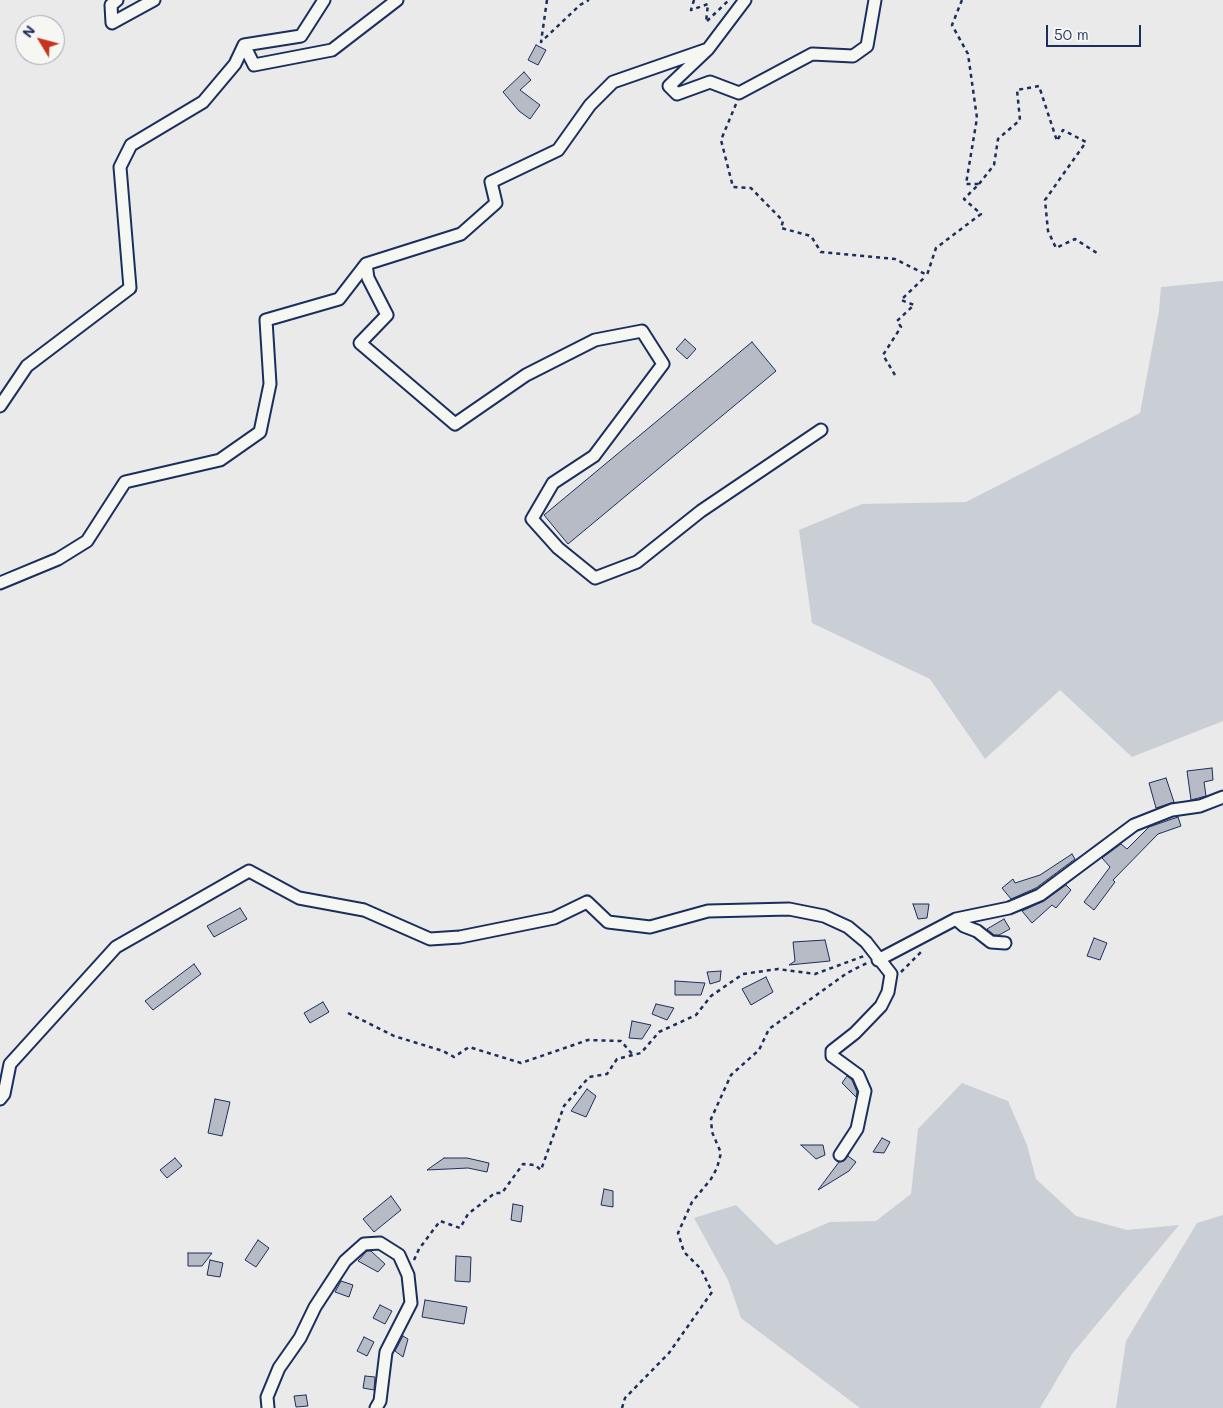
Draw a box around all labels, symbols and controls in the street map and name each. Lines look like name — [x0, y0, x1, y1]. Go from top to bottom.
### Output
north arrow — [15, 15, 65, 65]
scale bar — [1048, 15, 1143, 47]
text: N — [18, 21, 39, 41]
text: 50 m — [1054, 24, 1089, 44]

